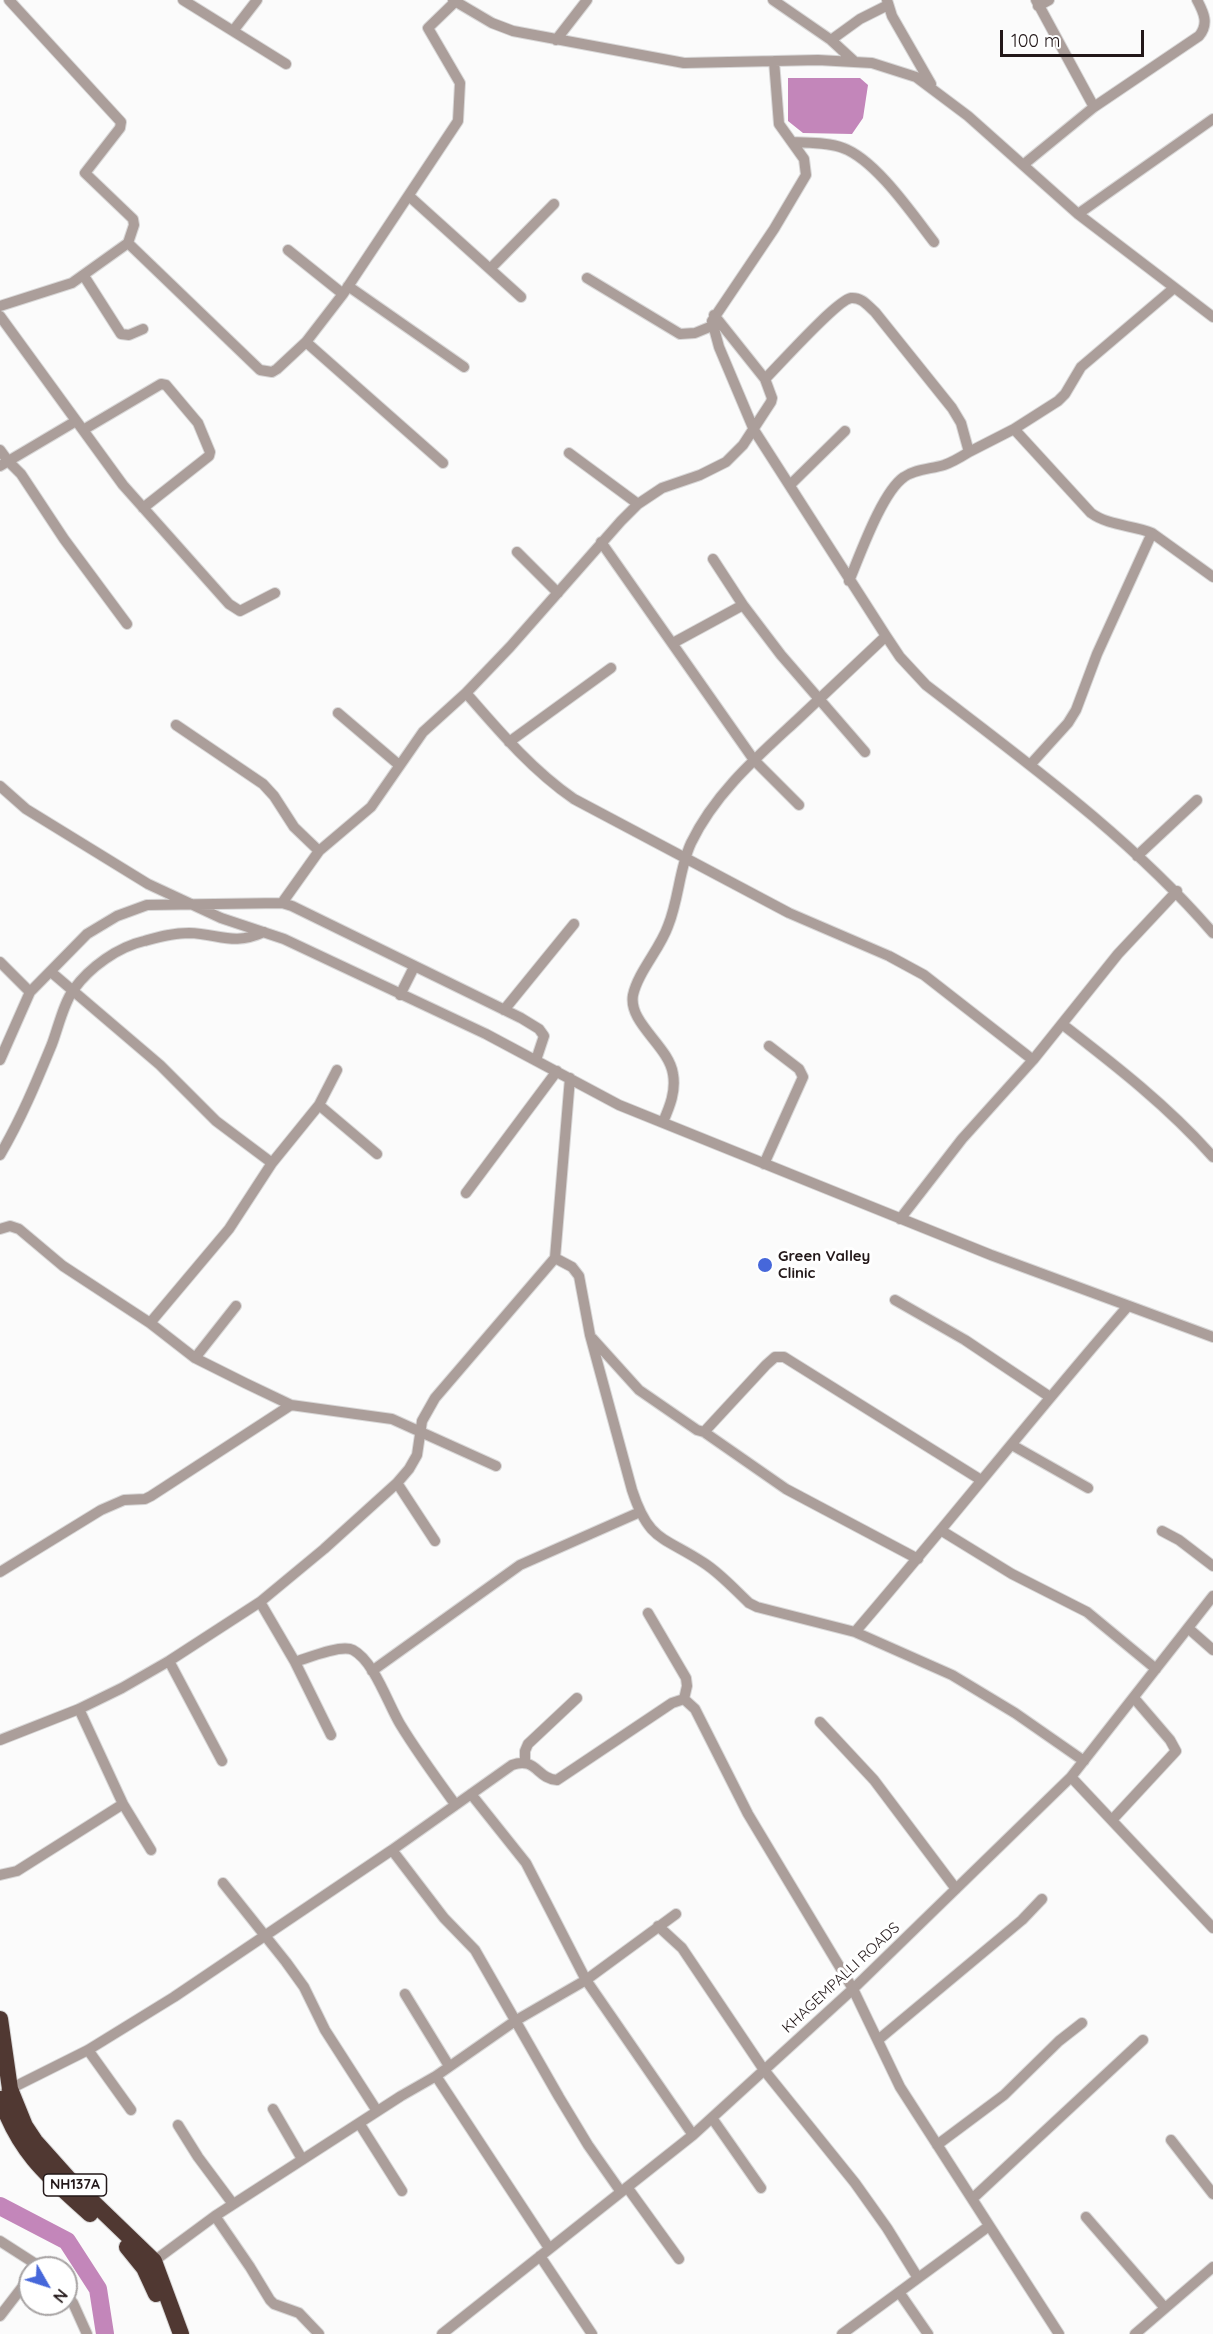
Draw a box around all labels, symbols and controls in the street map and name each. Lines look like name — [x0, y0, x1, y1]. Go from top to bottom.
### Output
scale bar — [1003, 18, 1147, 56]
text: 100 m — [1011, 29, 1060, 52]
place label: Green Valley Clinic — [778, 1247, 870, 1282]
marker: Green Valley Clinic — [756, 1256, 774, 1274]
street label: KHAGEMPALLI ROADS — [779, 1919, 903, 2037]
road number: NH137A — [44, 2174, 106, 2196]
north arrow — [18, 2256, 78, 2316]
text: N — [49, 2285, 72, 2307]

